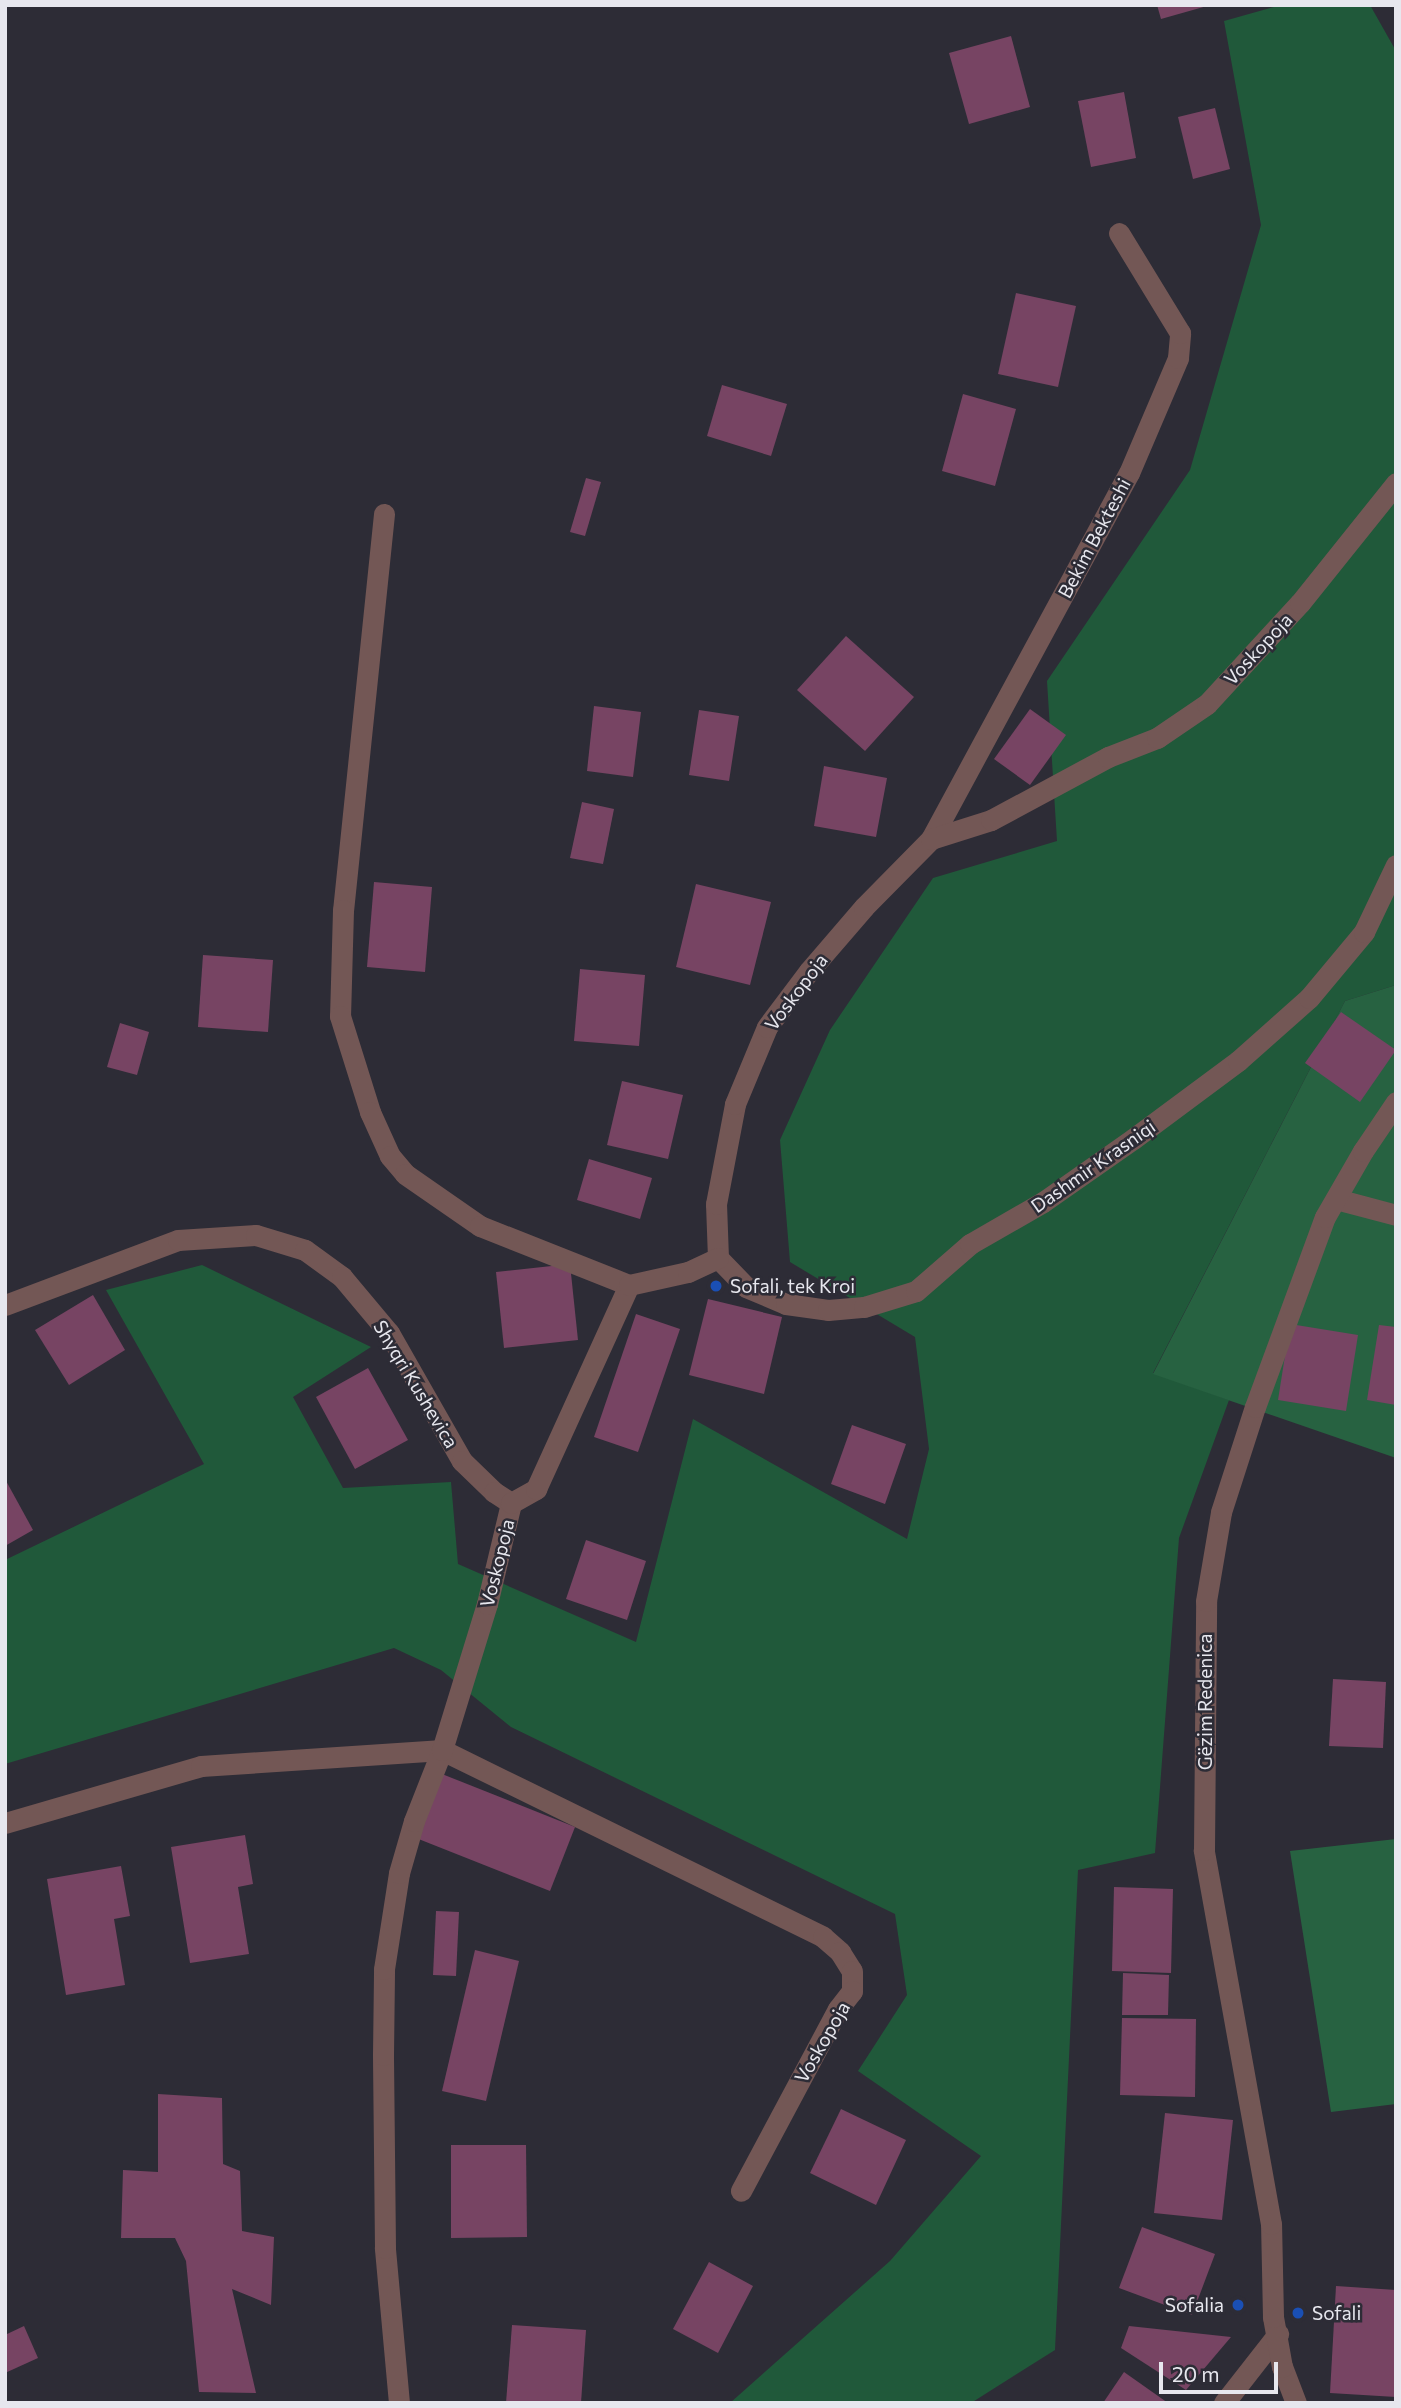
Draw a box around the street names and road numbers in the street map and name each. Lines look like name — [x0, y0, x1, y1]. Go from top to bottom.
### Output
street label: Bekim Bekteshi — [1053, 474, 1135, 602]
street label: Voskopoja — [1219, 608, 1297, 690]
street label: Voskopoja — [760, 949, 832, 1035]
street label: Dashmir Krasniqi — [1026, 1115, 1160, 1217]
street label: Shyqri Kushevica — [369, 1316, 463, 1452]
street label: Voskopoja — [475, 1517, 519, 1609]
street label: Gëzim Redenica — [1194, 1634, 1216, 1770]
street label: Voskopoja — [790, 1997, 854, 2087]

